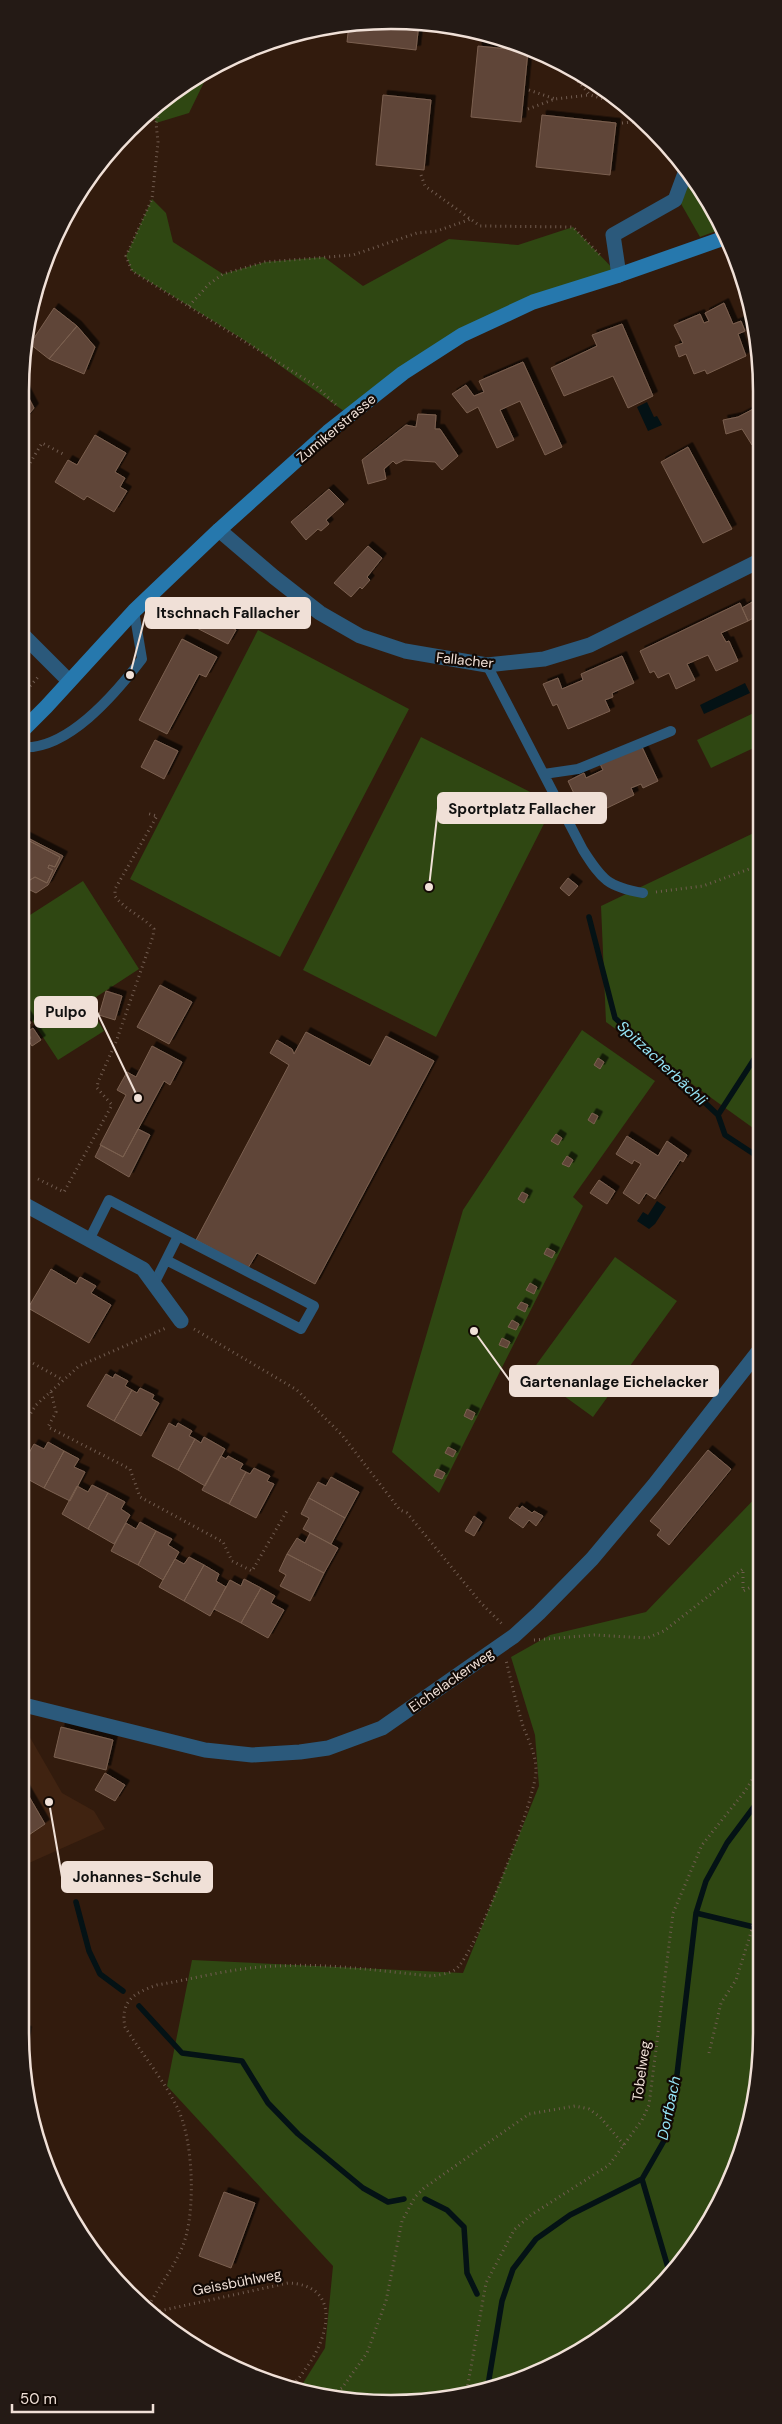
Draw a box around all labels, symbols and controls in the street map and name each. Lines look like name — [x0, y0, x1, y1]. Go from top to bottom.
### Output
street label: Zumikerstrasse — [293, 390, 379, 466]
callout: Itschnach Fallacher — [146, 598, 310, 628]
text: Itschnach Fallacher — [156, 603, 300, 623]
street label: Fallacher — [435, 648, 495, 672]
callout: Sportplatz Fallacher — [438, 793, 606, 823]
text: Sportplatz Fallacher — [448, 799, 596, 819]
callout: Pulpo — [35, 997, 97, 1027]
text: Pulpo — [45, 1002, 87, 1022]
water label: Spitzacherbächli — [613, 1016, 711, 1110]
callout: Gartenanlage Eichelacker — [510, 1366, 718, 1396]
text: Gartenanlage Eichelacker — [520, 1372, 708, 1392]
street label: Eichelackerweg — [405, 1644, 497, 1716]
callout: Johannes-Schule — [62, 1862, 212, 1892]
text: Johannes-Schule — [72, 1867, 202, 1887]
street label: Tobelweg — [628, 2039, 654, 2102]
water label: Dorfbach — [652, 2074, 686, 2142]
street label: Geissbühlweg — [191, 2265, 283, 2299]
scale bar — [12, 2382, 154, 2414]
text: 50 m — [20, 2389, 57, 2409]

